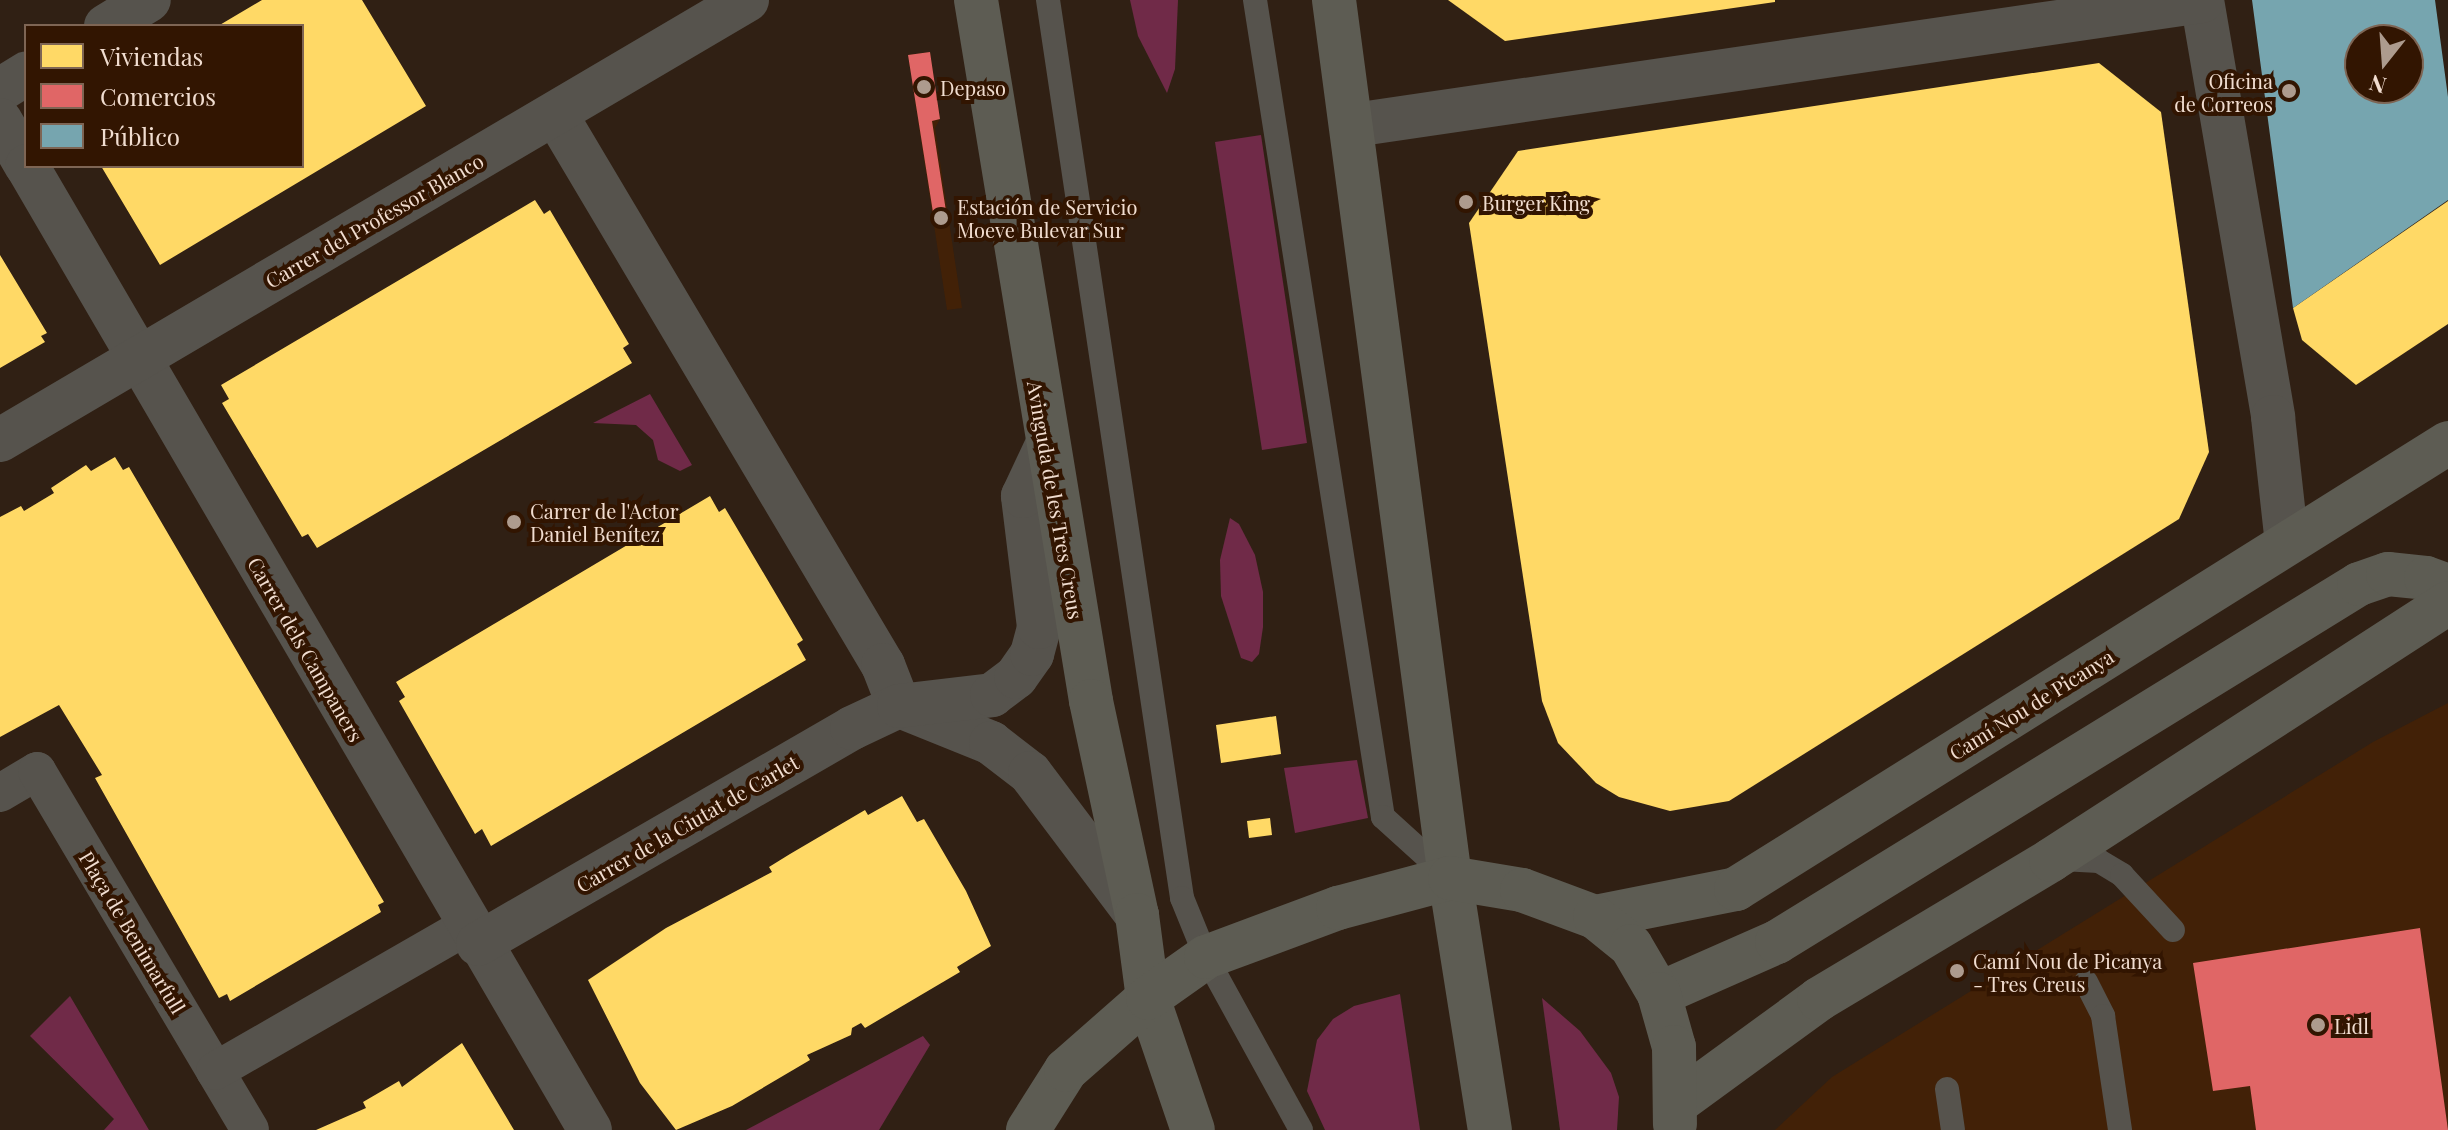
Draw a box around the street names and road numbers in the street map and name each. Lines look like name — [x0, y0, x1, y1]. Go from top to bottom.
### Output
street label: Carrer del Professor Blanco — [260, 147, 488, 293]
street label: Avinguda de les Tres Creus — [1023, 378, 1089, 622]
street label: Carrer dels Campaners — [243, 552, 369, 746]
street label: Camí Nou de Picanya — [1944, 644, 2118, 764]
street label: Carrer de la Ciutat de Carlet — [571, 749, 803, 897]
street label: Plaça de Benimarfull — [75, 846, 191, 1018]

